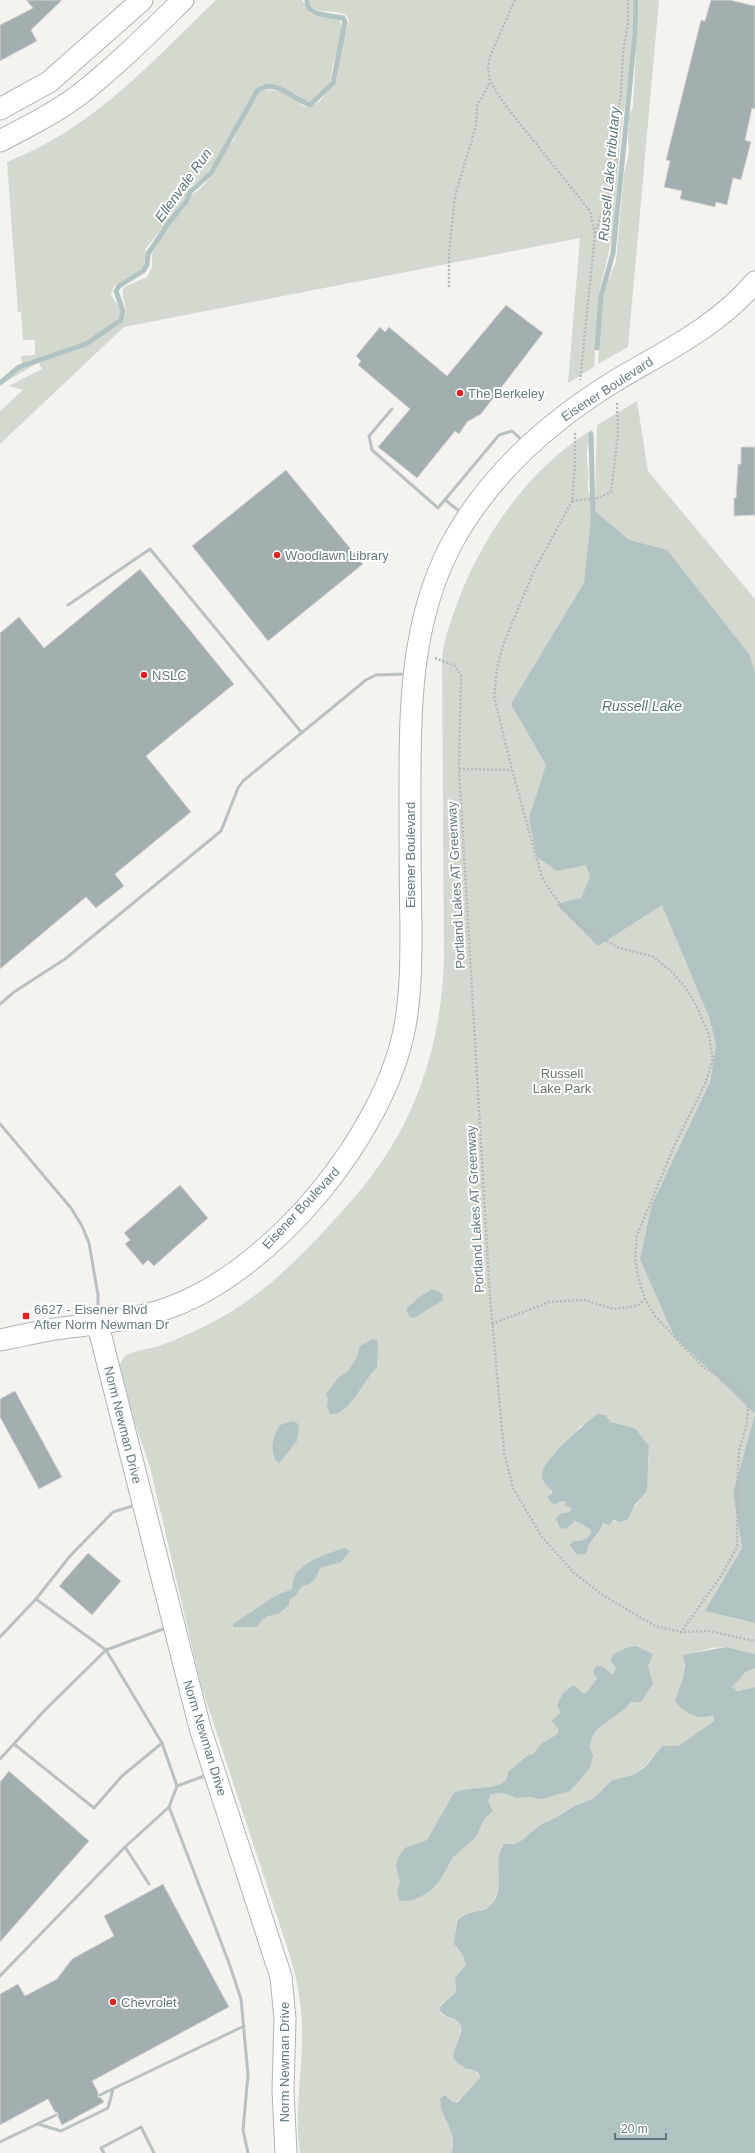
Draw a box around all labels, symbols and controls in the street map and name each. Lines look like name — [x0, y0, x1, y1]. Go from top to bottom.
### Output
water label: Russell Lake tributary — [595, 105, 623, 242]
water label: Ellenvale Run — [151, 145, 215, 225]
street label: Eisener Boulevard — [558, 354, 656, 424]
place label: The Berkeley — [468, 386, 545, 401]
marker: The Berkeley — [455, 388, 465, 398]
place label: Woodlawn Library — [285, 548, 389, 563]
marker: Woodlawn Library — [272, 550, 282, 560]
place label: NSLC — [152, 668, 187, 683]
marker: NSLC — [139, 670, 149, 680]
water label: Russell Lake — [602, 698, 682, 714]
street label: Portland Lakes AT Greenway — [444, 800, 468, 969]
street label: Eisener Boulevard — [403, 802, 418, 908]
park label: Russell Lake Park — [533, 1066, 592, 1096]
street label: Portland Lakes AT Greenway — [463, 1124, 487, 1293]
street label: Eisener Boulevard — [259, 1164, 343, 1252]
place label: 6627 - Eisener Blvd After Norm Newman Dr — [34, 1302, 170, 1332]
marker: 6627 - Eisener Blvd After Norm Newman Dr — [21, 1311, 31, 1321]
street label: Norm Newman Drive — [101, 1365, 145, 1485]
street label: Norm Newman Drive — [180, 1678, 230, 1798]
place label: Chevrolet — [121, 1995, 177, 2010]
marker: Chevrolet — [108, 1997, 118, 2007]
street label: Norm Newman Drive — [277, 2002, 292, 2122]
scale bar — [615, 2115, 666, 2141]
text: 20 m — [621, 2122, 648, 2136]

